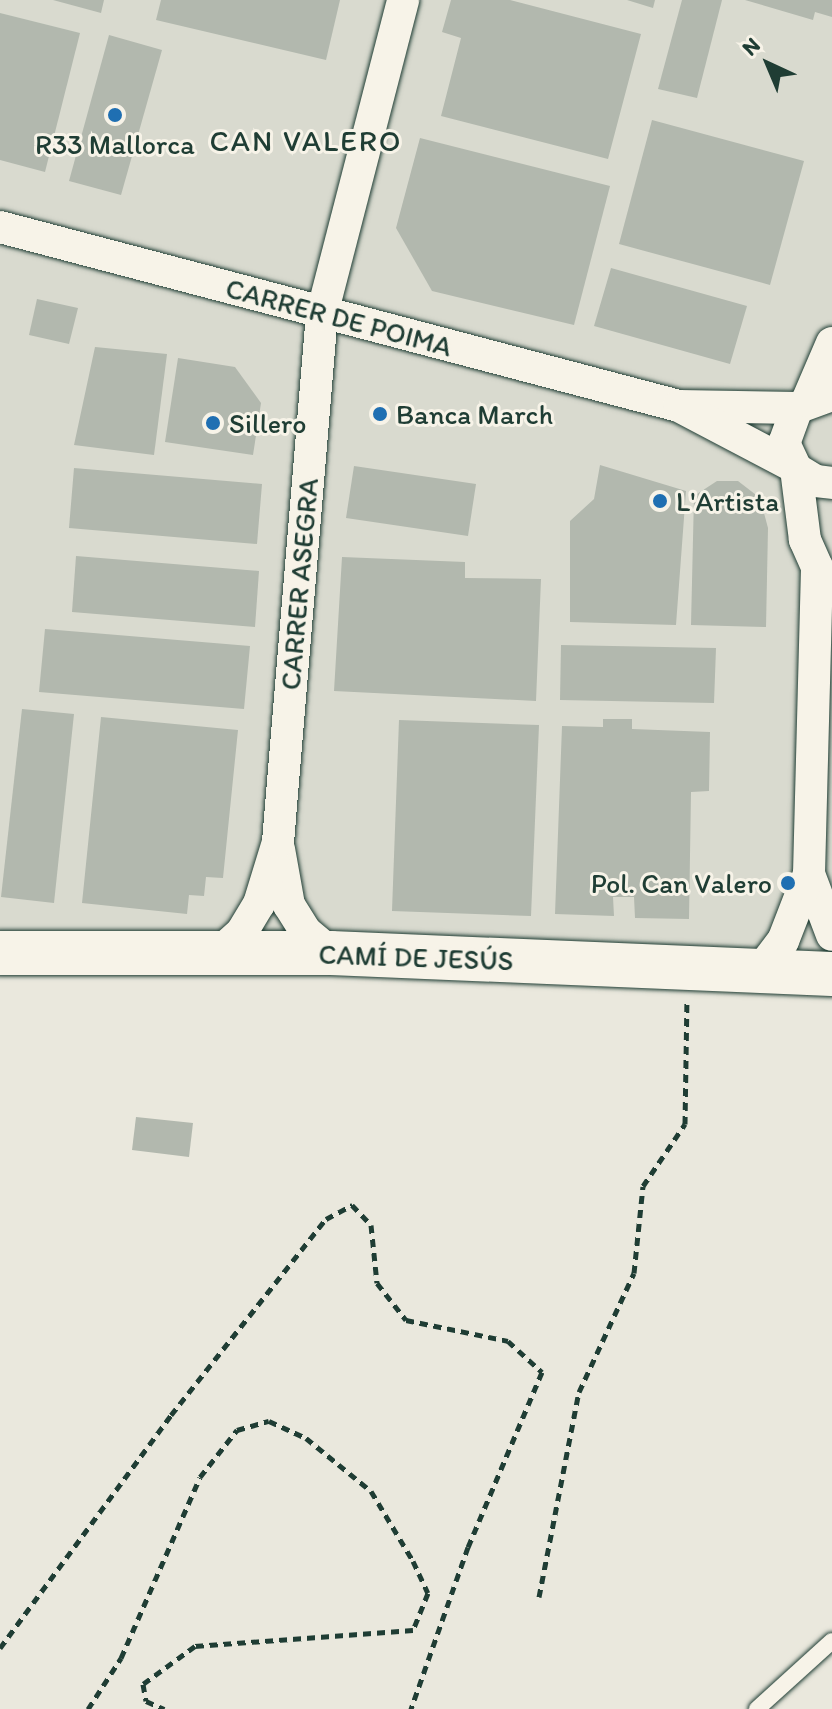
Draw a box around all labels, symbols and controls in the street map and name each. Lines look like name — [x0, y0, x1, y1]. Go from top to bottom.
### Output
north arrow — [728, 24, 808, 104]
text: N — [736, 32, 766, 61]
marker: R33 Mallorca — [106, 106, 124, 124]
district label: CAN VALERO — [209, 123, 403, 159]
place label: R33 Mallorca — [35, 127, 195, 161]
street label: CARRER DE POIMA — [222, 271, 456, 363]
place label: Banca March — [396, 397, 553, 431]
marker: Banca March — [371, 405, 389, 423]
place label: Sillero — [229, 406, 306, 440]
marker: Sillero — [204, 414, 222, 432]
street label: CARRER ASEGRA — [273, 476, 325, 692]
place label: L'Artista — [676, 484, 779, 518]
marker: L'Artista — [651, 492, 669, 510]
place label: Pol. Can Valero — [591, 866, 772, 900]
marker: Pol. Can Valero — [779, 874, 797, 892]
street label: CAMÍ DE JESÚS — [318, 937, 514, 977]

